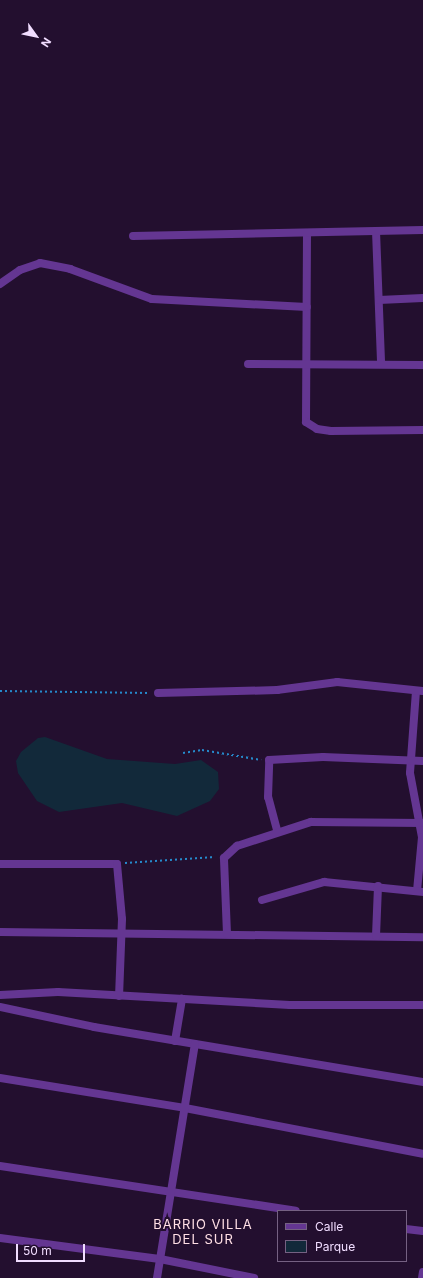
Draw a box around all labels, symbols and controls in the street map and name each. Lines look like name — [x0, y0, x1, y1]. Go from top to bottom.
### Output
north arrow — [16, 16, 56, 56]
text: N — [38, 35, 54, 50]
legend — [277, 1210, 407, 1262]
district label: BARRIO VILLA DEL SUR — [153, 1217, 253, 1248]
text: Calle — [315, 1219, 343, 1234]
scale bar — [18, 1236, 87, 1262]
text: Parque — [315, 1239, 355, 1254]
text: 50 m — [23, 1243, 52, 1258]

